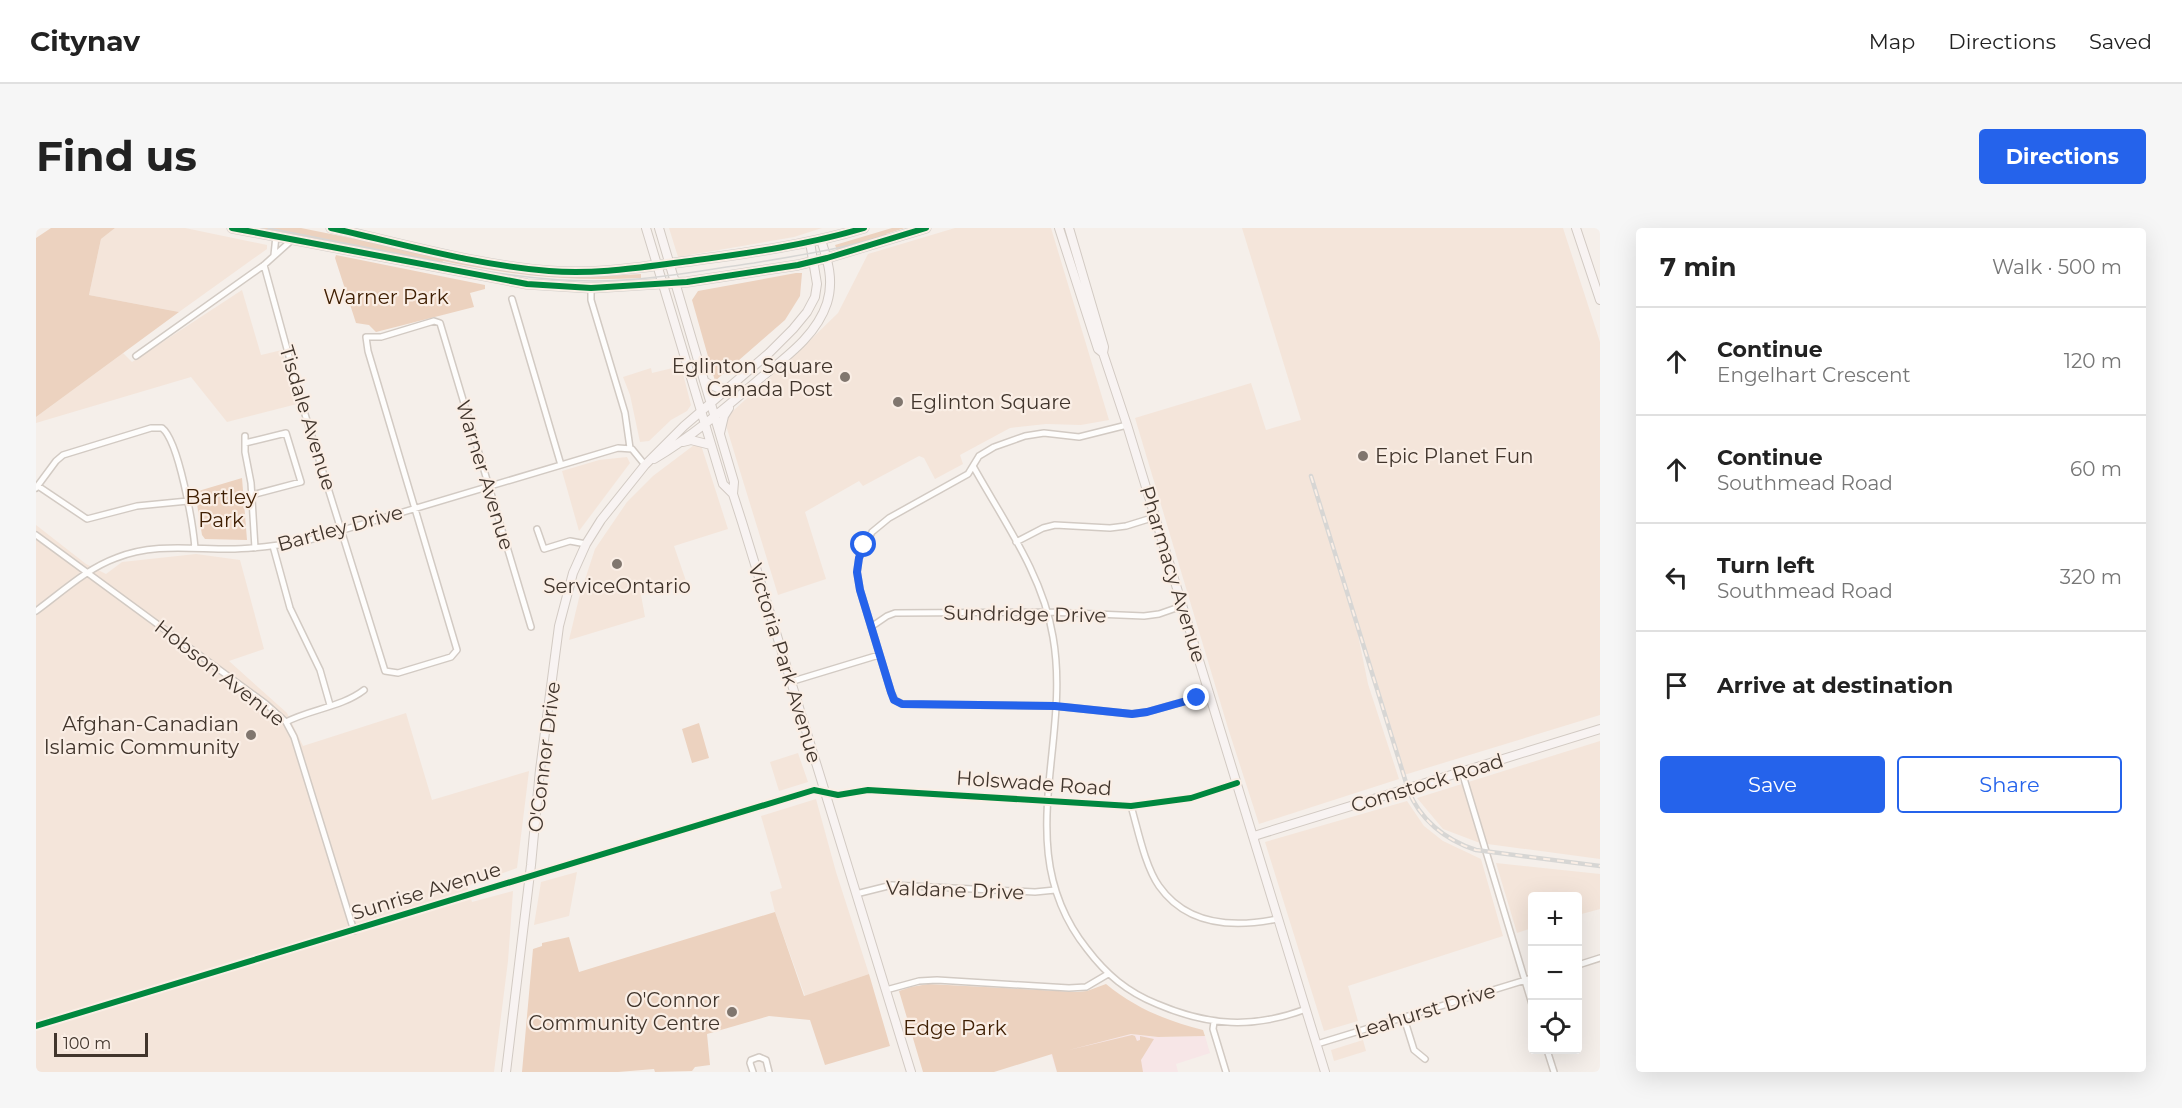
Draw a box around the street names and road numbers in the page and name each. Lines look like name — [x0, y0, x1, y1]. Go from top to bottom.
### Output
street label: Tisdale Avenue — [275, 343, 341, 493]
street label: Warner Avenue — [451, 397, 519, 553]
street label: Pharmacy Avenue — [1135, 483, 1211, 665]
street label: Bartley Drive — [275, 500, 405, 556]
street label: Victoria Park Avenue — [743, 560, 827, 766]
street label: Sundridge Drive — [943, 601, 1107, 627]
street label: Hobson Avenue — [150, 615, 290, 731]
street label: O'Connor Drive — [523, 680, 565, 834]
street label: Comstock Road — [1348, 748, 1506, 818]
street label: Holswade Road — [955, 766, 1113, 800]
street label: Sunrise Avenue — [348, 857, 504, 925]
street label: Valdane Drive — [885, 876, 1025, 904]
street label: Leahurst Drive — [1352, 978, 1498, 1044]

